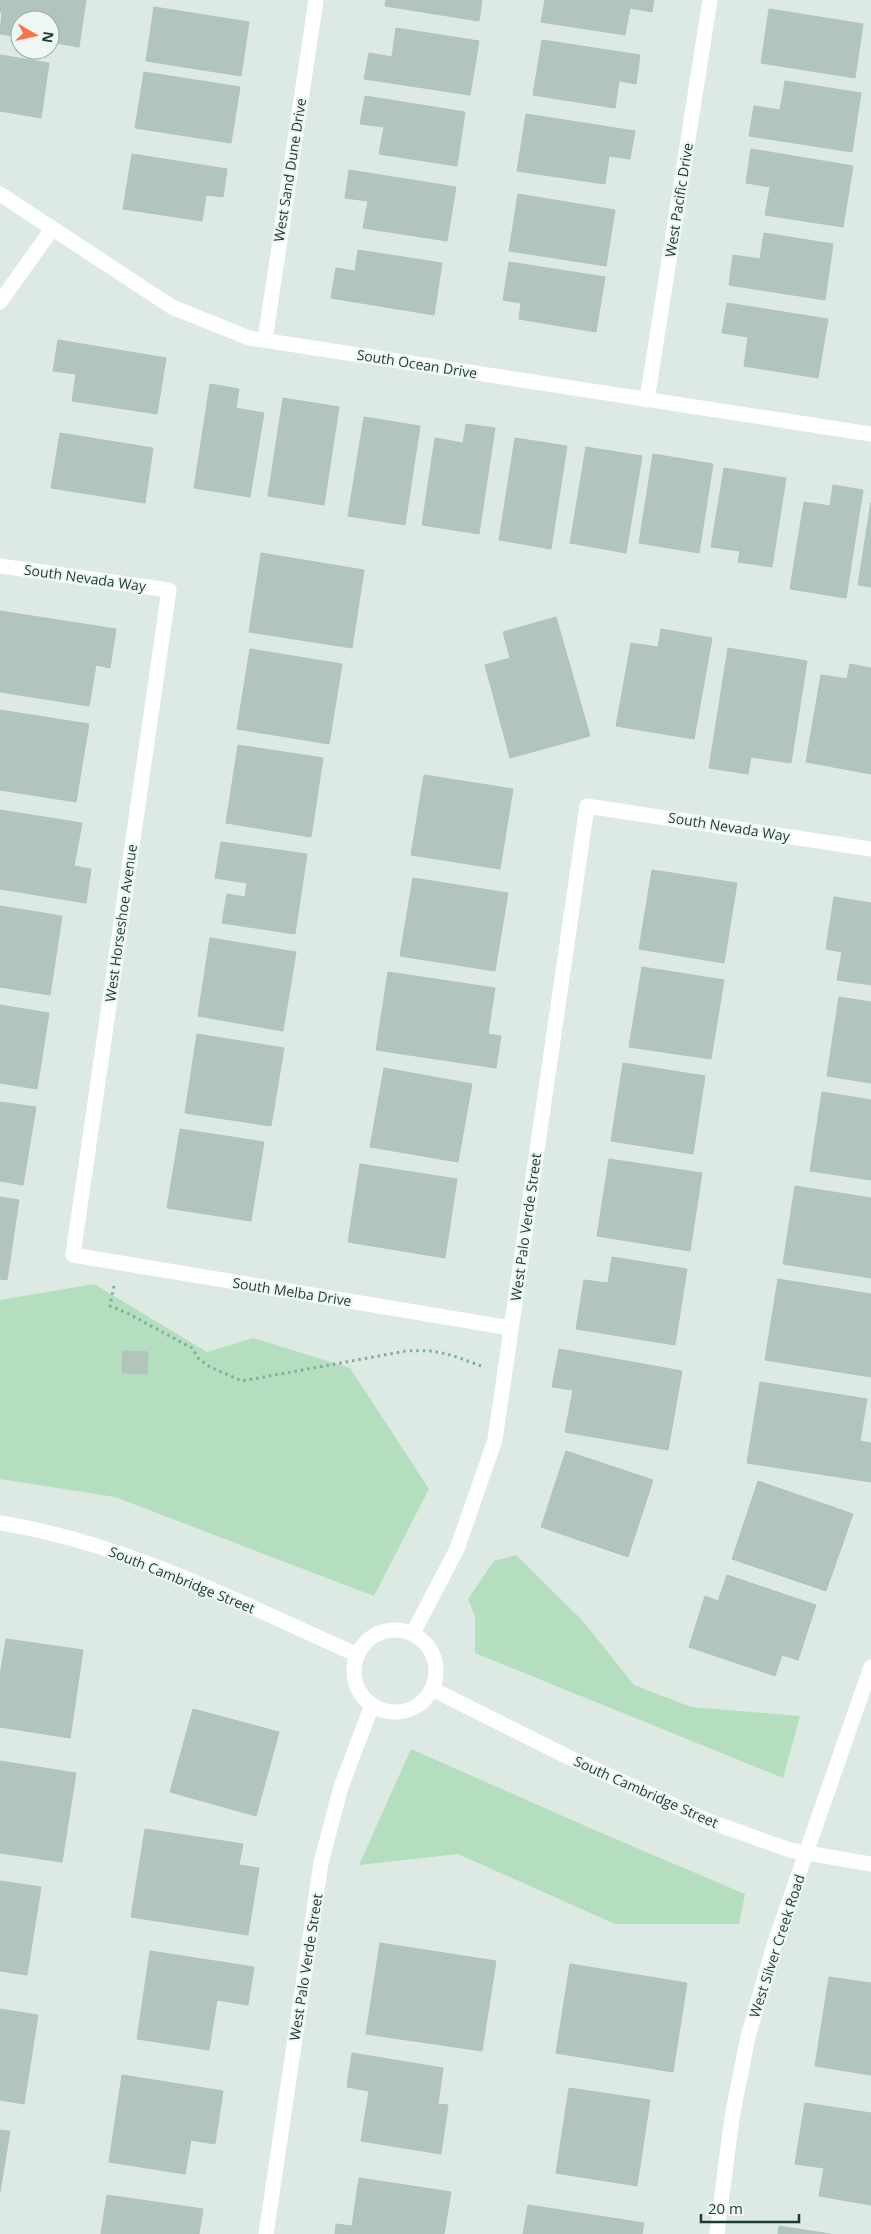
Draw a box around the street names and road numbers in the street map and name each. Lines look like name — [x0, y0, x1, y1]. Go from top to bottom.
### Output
street label: West Sand Dune Drive — [269, 96, 310, 243]
street label: West Pacific Drive — [660, 141, 697, 258]
street label: South Ocean Drive — [356, 345, 479, 382]
street label: South Nevada Way — [23, 560, 148, 596]
street label: South Nevada Way — [667, 808, 792, 846]
street label: West Horseshoe Avenue — [100, 843, 141, 1003]
street label: West Palo Verde Street — [506, 1152, 545, 1302]
street label: South Melba Drive — [231, 1273, 353, 1310]
street label: South Cambridge Street — [106, 1542, 258, 1618]
street label: South Cambridge Street — [571, 1751, 721, 1832]
street label: West Silver Creek Road — [744, 1872, 809, 2020]
street label: West Palo Verde Street — [284, 1892, 327, 2042]

